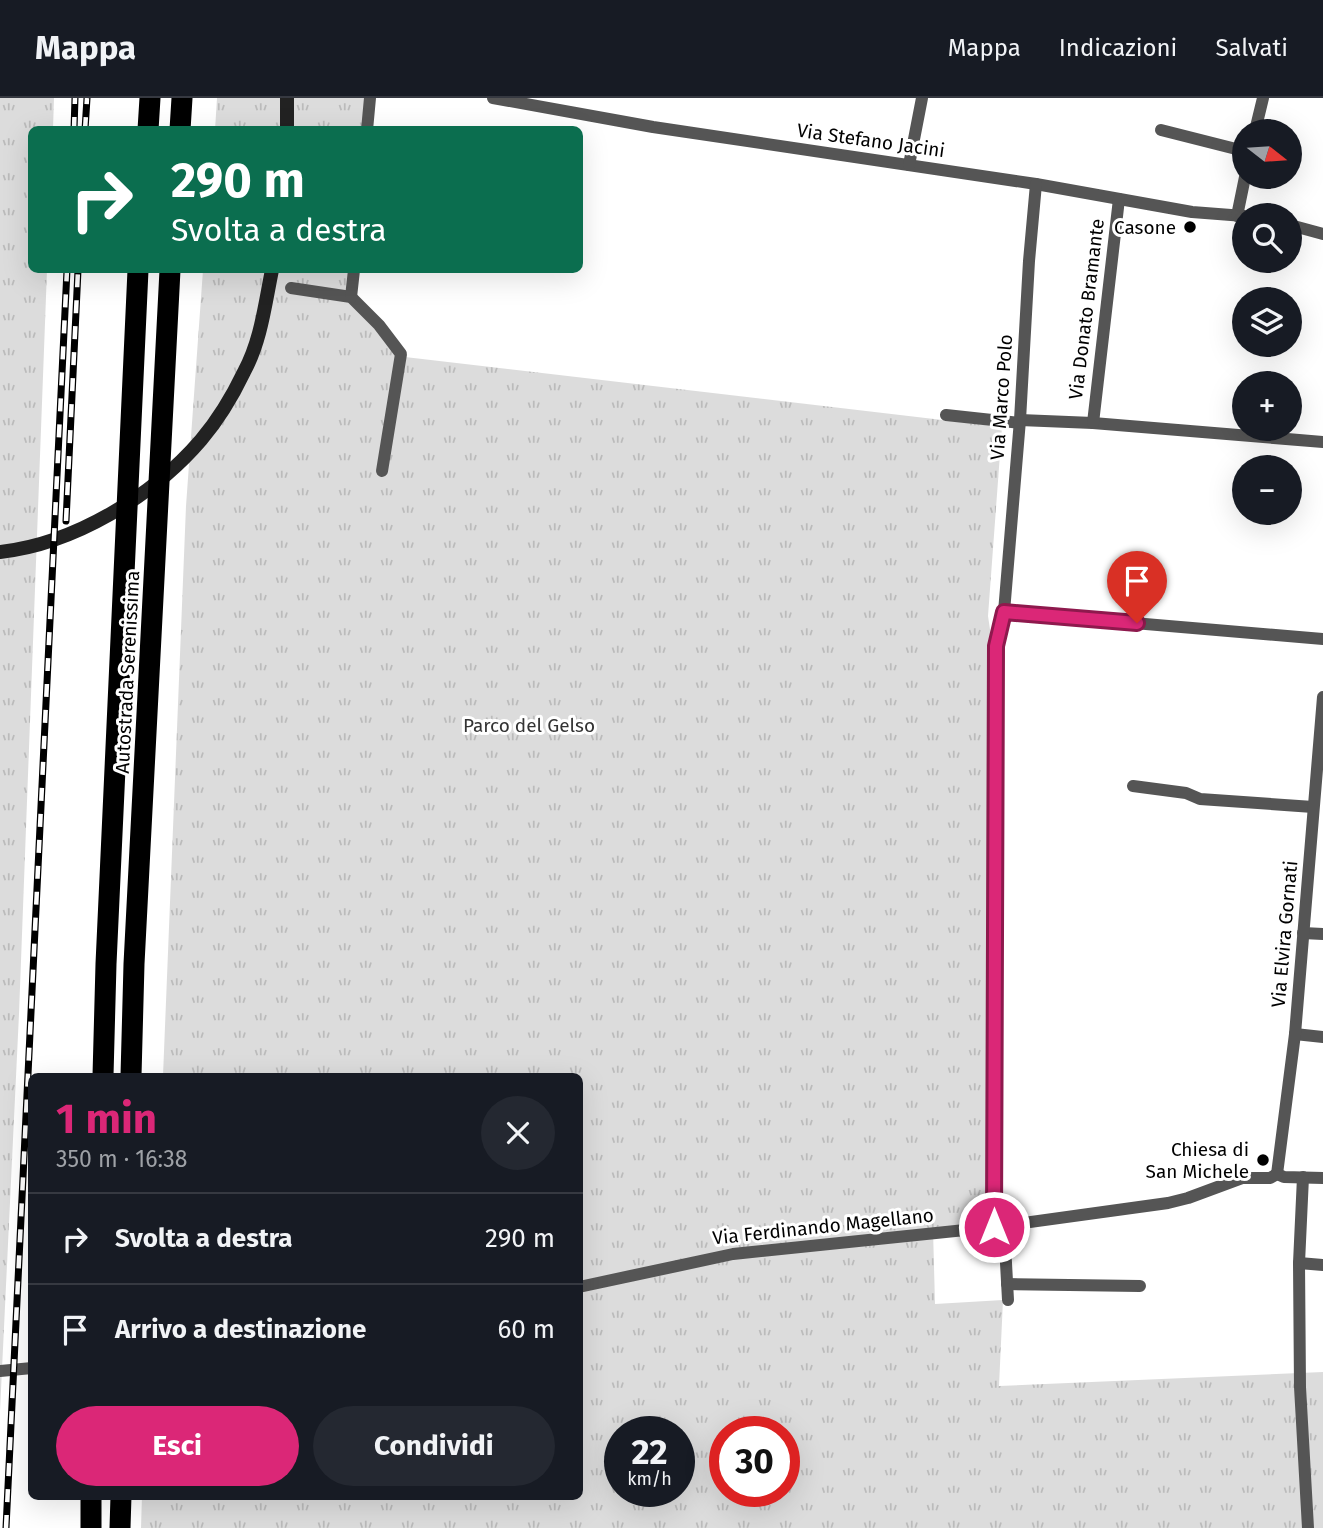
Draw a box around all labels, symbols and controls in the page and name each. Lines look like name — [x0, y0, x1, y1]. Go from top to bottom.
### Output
text: Mappa — [35, 28, 136, 68]
text: Mappa — [948, 34, 1021, 62]
text: Indicazioni — [1059, 34, 1177, 62]
text: Salvati — [1215, 34, 1288, 62]
street label: Via Stefano Jacini — [795, 119, 946, 162]
north arrow — [1232, 119, 1302, 189]
map controls — [1232, 119, 1302, 525]
text: 290 m — [171, 151, 305, 210]
icon: right — [56, 154, 147, 245]
button: search — [1232, 203, 1302, 273]
text: Svolta a destra — [171, 211, 387, 249]
place label: Casone — [1114, 216, 1176, 239]
street label: Via Donato Bramante — [1064, 217, 1109, 401]
marker: Casone — [1182, 219, 1198, 235]
button: layers — [1232, 287, 1302, 357]
street label: Via Marco Polo — [986, 333, 1017, 461]
button: + — [1232, 371, 1302, 441]
button: − — [1232, 455, 1302, 525]
pin — [1107, 551, 1167, 623]
icon: arrive — [1118, 562, 1156, 600]
street label: Autostrada Serenissima — [111, 570, 144, 774]
park label: Parco del Gelso — [463, 714, 595, 737]
street label: Via Elvira Gornati — [1267, 860, 1302, 1009]
text: 1 min — [56, 1094, 157, 1144]
button: close — [481, 1096, 555, 1170]
place label: Chiesa di San Michele — [1146, 1138, 1249, 1183]
text: 350 m · 16:38 — [56, 1145, 187, 1173]
marker: Chiesa di San Michele — [1255, 1152, 1271, 1168]
position arrow — [957, 1190, 1031, 1264]
street label: Via Ferdinando Magellano — [711, 1203, 935, 1250]
icon: right — [56, 1220, 94, 1258]
text: Svolta a destra — [115, 1223, 293, 1254]
text: 290 m — [485, 1223, 555, 1254]
icon: arrive — [56, 1311, 94, 1349]
text: Arrivo a destinazione — [115, 1314, 366, 1345]
text: 60 m — [497, 1314, 555, 1345]
button: Esci — [56, 1406, 299, 1486]
button: Condividi — [313, 1406, 555, 1486]
speed limit sign: 30 — [709, 1416, 800, 1507]
text: 22 — [631, 1431, 668, 1473]
text: km/h — [627, 1468, 672, 1490]

